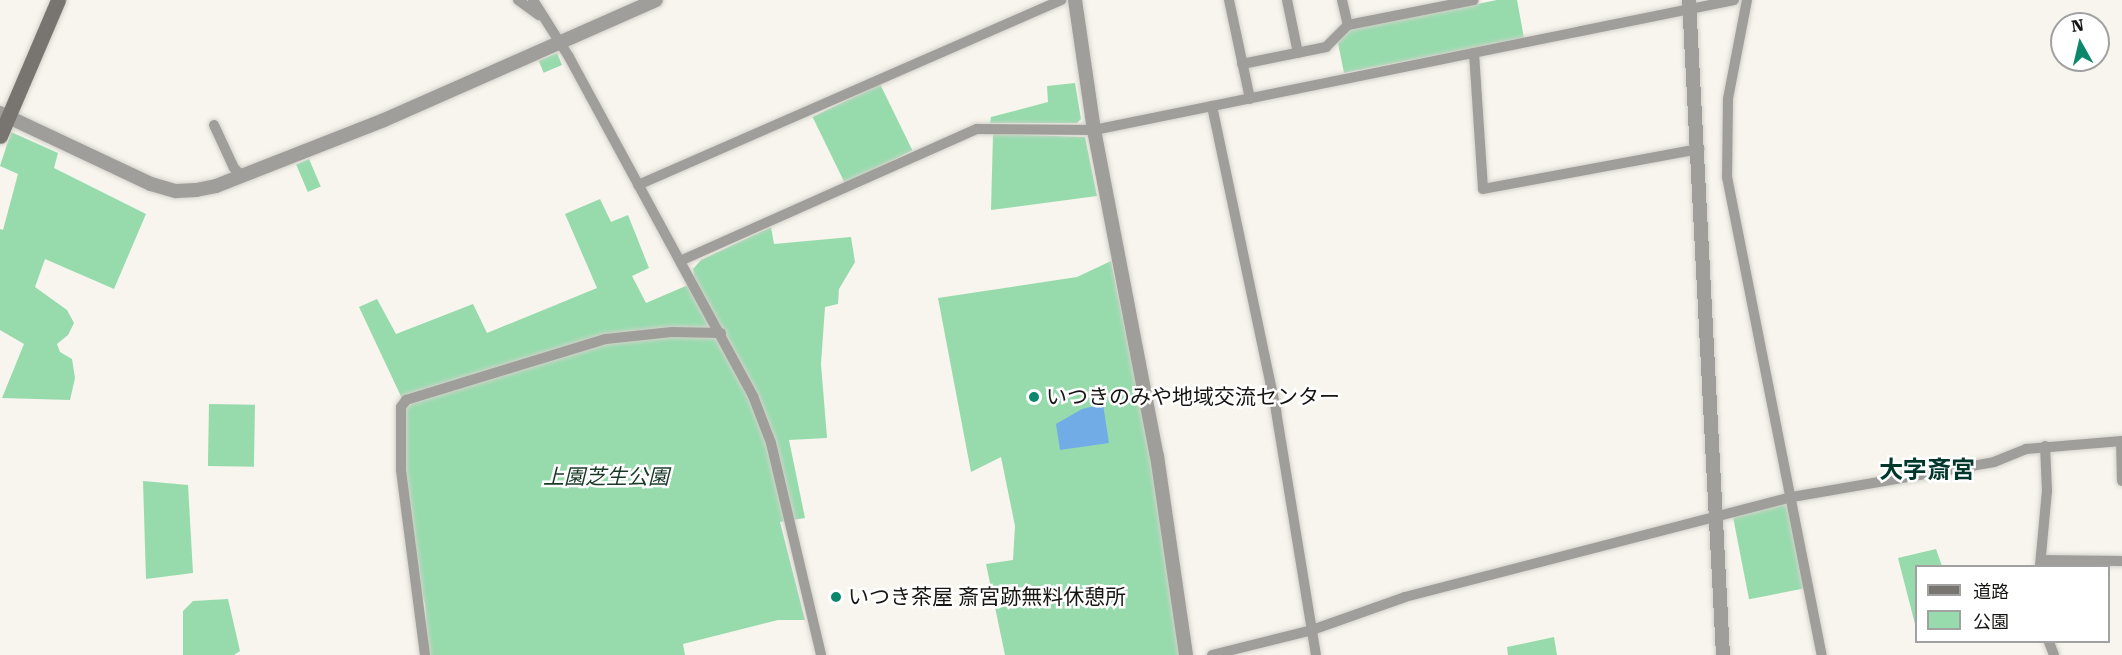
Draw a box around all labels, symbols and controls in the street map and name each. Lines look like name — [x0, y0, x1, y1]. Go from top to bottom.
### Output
north arrow — [2050, 12, 2110, 72]
text: N — [2070, 15, 2085, 36]
place label: いつきのみや地域交流センター — [1046, 384, 1340, 410]
marker: いつきのみや地域交流センター — [1027, 390, 1041, 404]
district label: 大字斎宮 — [1879, 457, 1975, 485]
park label: 上園芝生公園 — [543, 464, 669, 490]
legend — [1915, 565, 2110, 643]
text: 道路 — [1973, 581, 2009, 602]
place label: いつき茶屋 斎宮跡無料休憩所 — [848, 584, 1126, 610]
marker: いつき茶屋 斎宮跡無料休憩所 — [829, 590, 843, 604]
text: 公園 — [1973, 611, 2009, 632]

